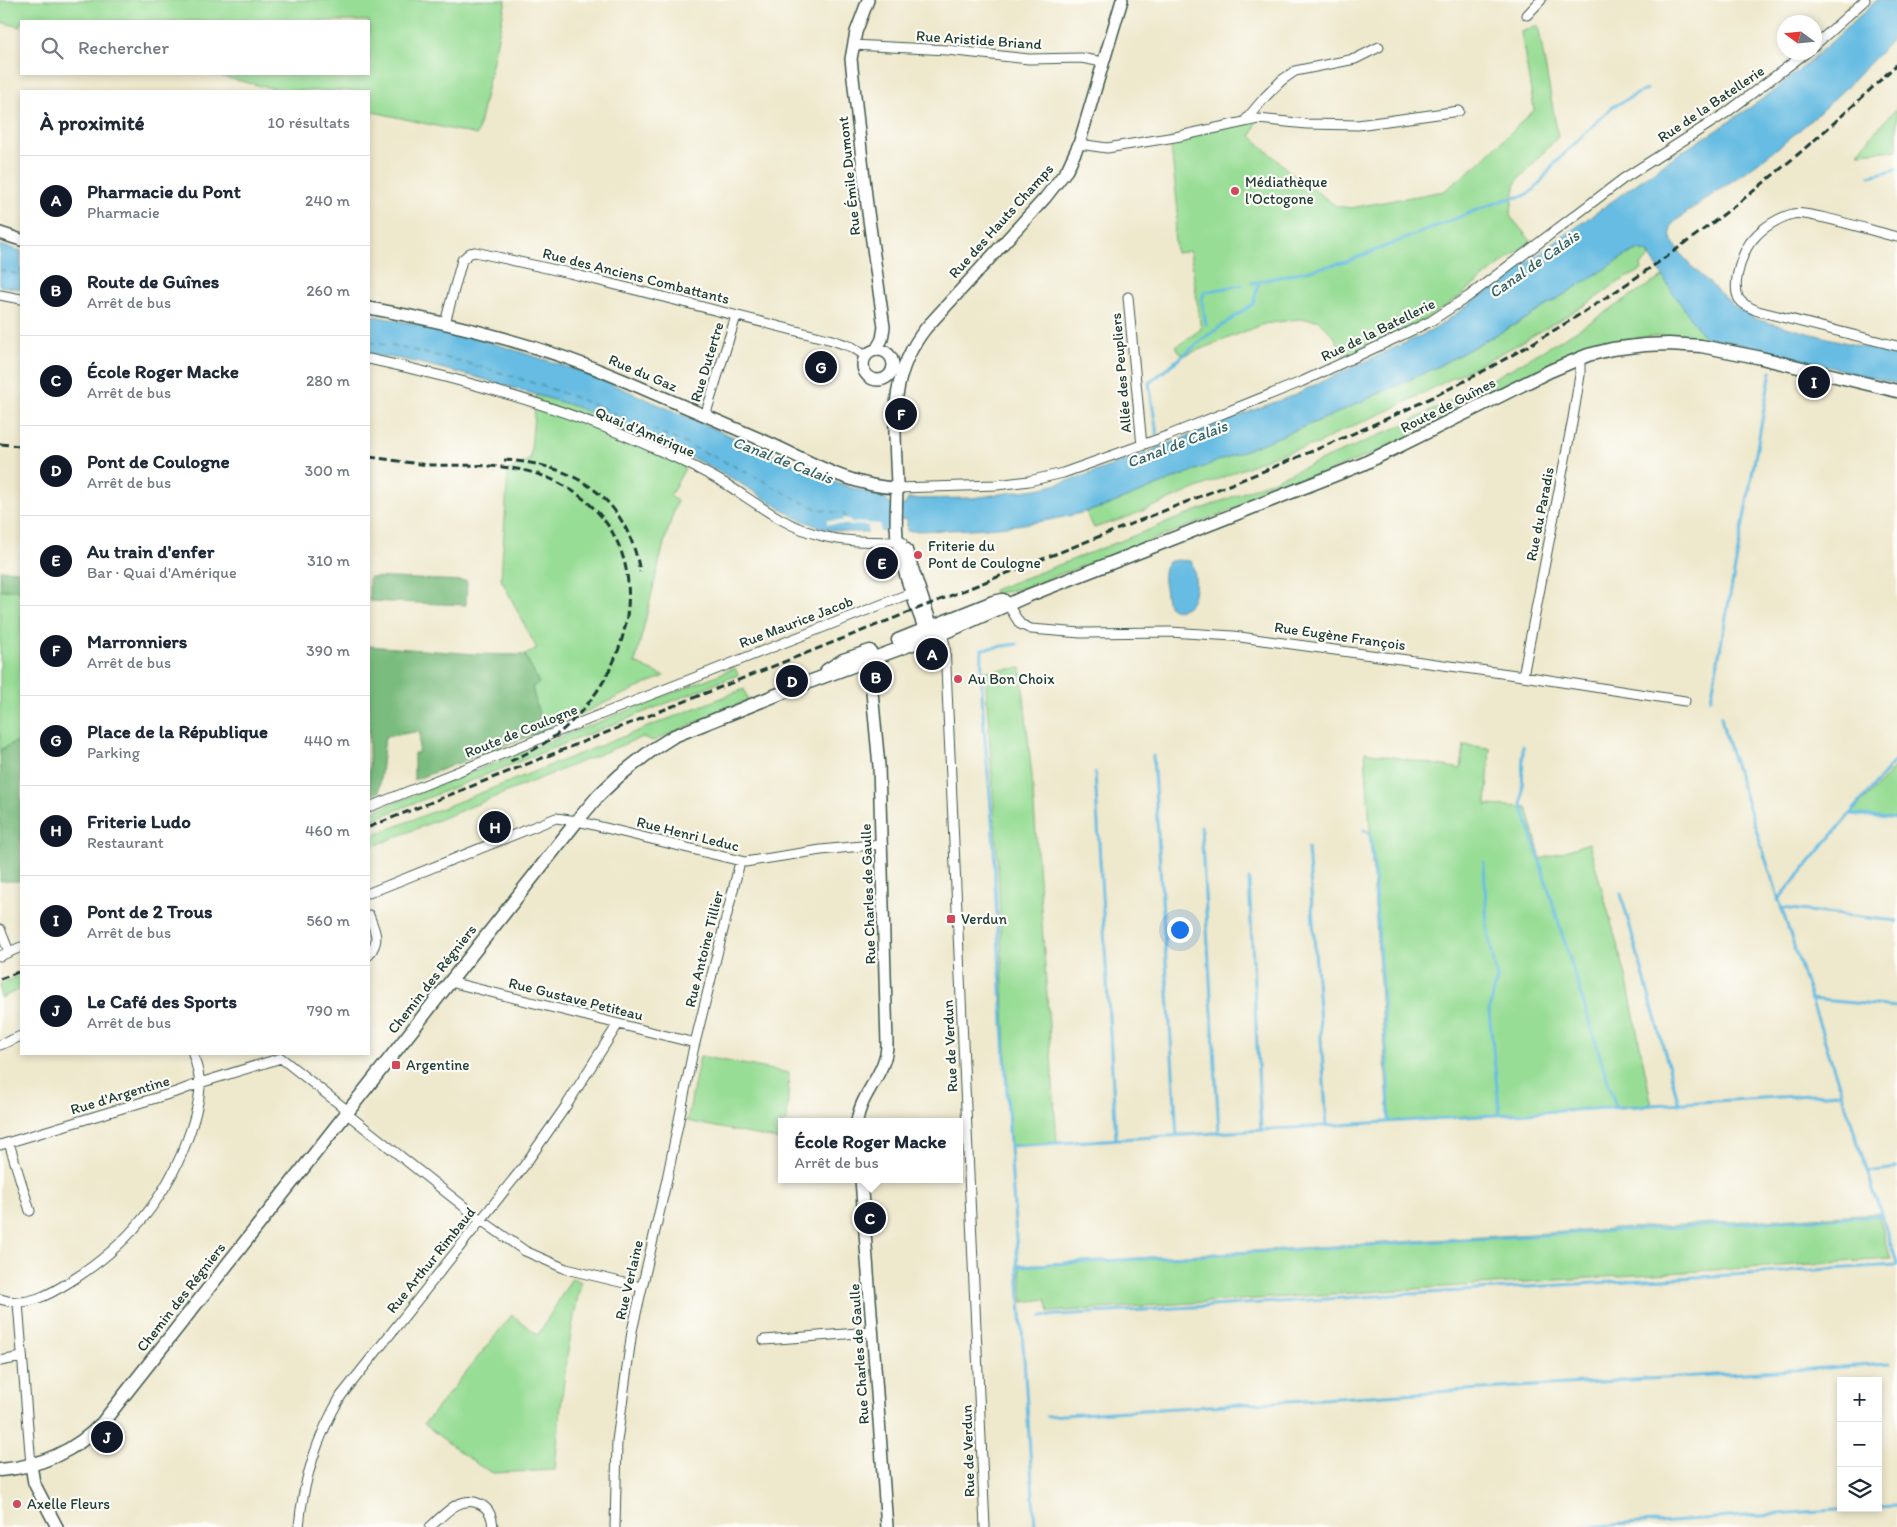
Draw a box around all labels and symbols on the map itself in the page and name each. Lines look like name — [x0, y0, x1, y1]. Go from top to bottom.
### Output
north arrow — [1777, 15, 1822, 60]
street label: Rue Aristide Briand — [916, 27, 1043, 53]
street label: Rue de la Batellerie — [1654, 62, 1768, 146]
street label: Rue Émile Dumont — [834, 115, 864, 237]
street label: Rue des Hauts Champs — [945, 160, 1057, 282]
place label: Médiathèque l'Octogone — [1245, 173, 1327, 208]
marker: Médiathèque l'Octogone — [1229, 185, 1241, 197]
water label: Canal de Calais — [1485, 225, 1584, 302]
street label: Rue des Anciens Combattants — [541, 244, 732, 308]
street label: Rue de la Batellerie — [1318, 295, 1438, 365]
street label: Allée des Peupliers — [1107, 312, 1135, 434]
street label: Rue Dutertre — [686, 320, 728, 404]
pin: G — [805, 348, 837, 386]
street label: Rue du Gaz — [606, 350, 680, 396]
pin: I — [1798, 363, 1830, 401]
street label: Route de Guînes — [1397, 373, 1499, 437]
pin: F — [885, 395, 917, 433]
street label: Quai d'Amérique — [592, 403, 698, 461]
water label: Canal de Calais — [1124, 416, 1231, 472]
water label: Canal de Calais — [730, 432, 837, 488]
street label: Rue du Paradis — [1522, 465, 1558, 563]
place label: Friterie du Pont de Coulogne — [928, 537, 1041, 572]
pin: E — [866, 544, 898, 582]
marker: Friterie du Pont de Coulogne — [912, 549, 924, 561]
street label: Rue Maurice Jacob — [737, 592, 856, 652]
street label: Rue Eugène François — [1273, 618, 1407, 654]
pin: A — [916, 635, 948, 673]
pin: B — [860, 658, 892, 696]
pin: D — [776, 662, 808, 700]
place label: Au Bon Choix — [968, 670, 1055, 688]
marker: Au Bon Choix — [952, 673, 964, 685]
street label: Route de Coulogne — [462, 700, 580, 762]
pin: H — [479, 808, 511, 846]
street label: Rue Henri Leduc — [635, 813, 741, 855]
street label: Rue Charles de Gaulle — [857, 823, 879, 965]
street label: Rue Antoine Tillier — [681, 889, 727, 1009]
place label: Verdun — [961, 910, 1008, 928]
marker: Verdun — [945, 913, 957, 925]
your location — [1167, 917, 1193, 943]
street label: Chemin des Régniers — [384, 921, 480, 1037]
street label: Rue Gustave Petiteau — [507, 974, 645, 1024]
street label: Rue de Verdun — [939, 999, 961, 1093]
place label: Argentine — [406, 1056, 470, 1074]
marker: Argentine — [390, 1059, 402, 1071]
street label: Rue d'Argentine — [68, 1071, 172, 1119]
pin: C — [854, 1199, 886, 1237]
street label: Rue Arthur Rimbaud — [383, 1203, 480, 1317]
street label: Rue Verlaine — [611, 1238, 647, 1322]
street label: Chemin des Régniers — [133, 1239, 229, 1355]
street label: Rue Charles de Gaulle — [845, 1283, 873, 1425]
street label: Rue de Verdun — [957, 1404, 979, 1498]
pin: J — [91, 1418, 123, 1456]
place label: Axelle Fleurs — [27, 1495, 110, 1513]
marker: Axelle Fleurs — [11, 1498, 23, 1510]

